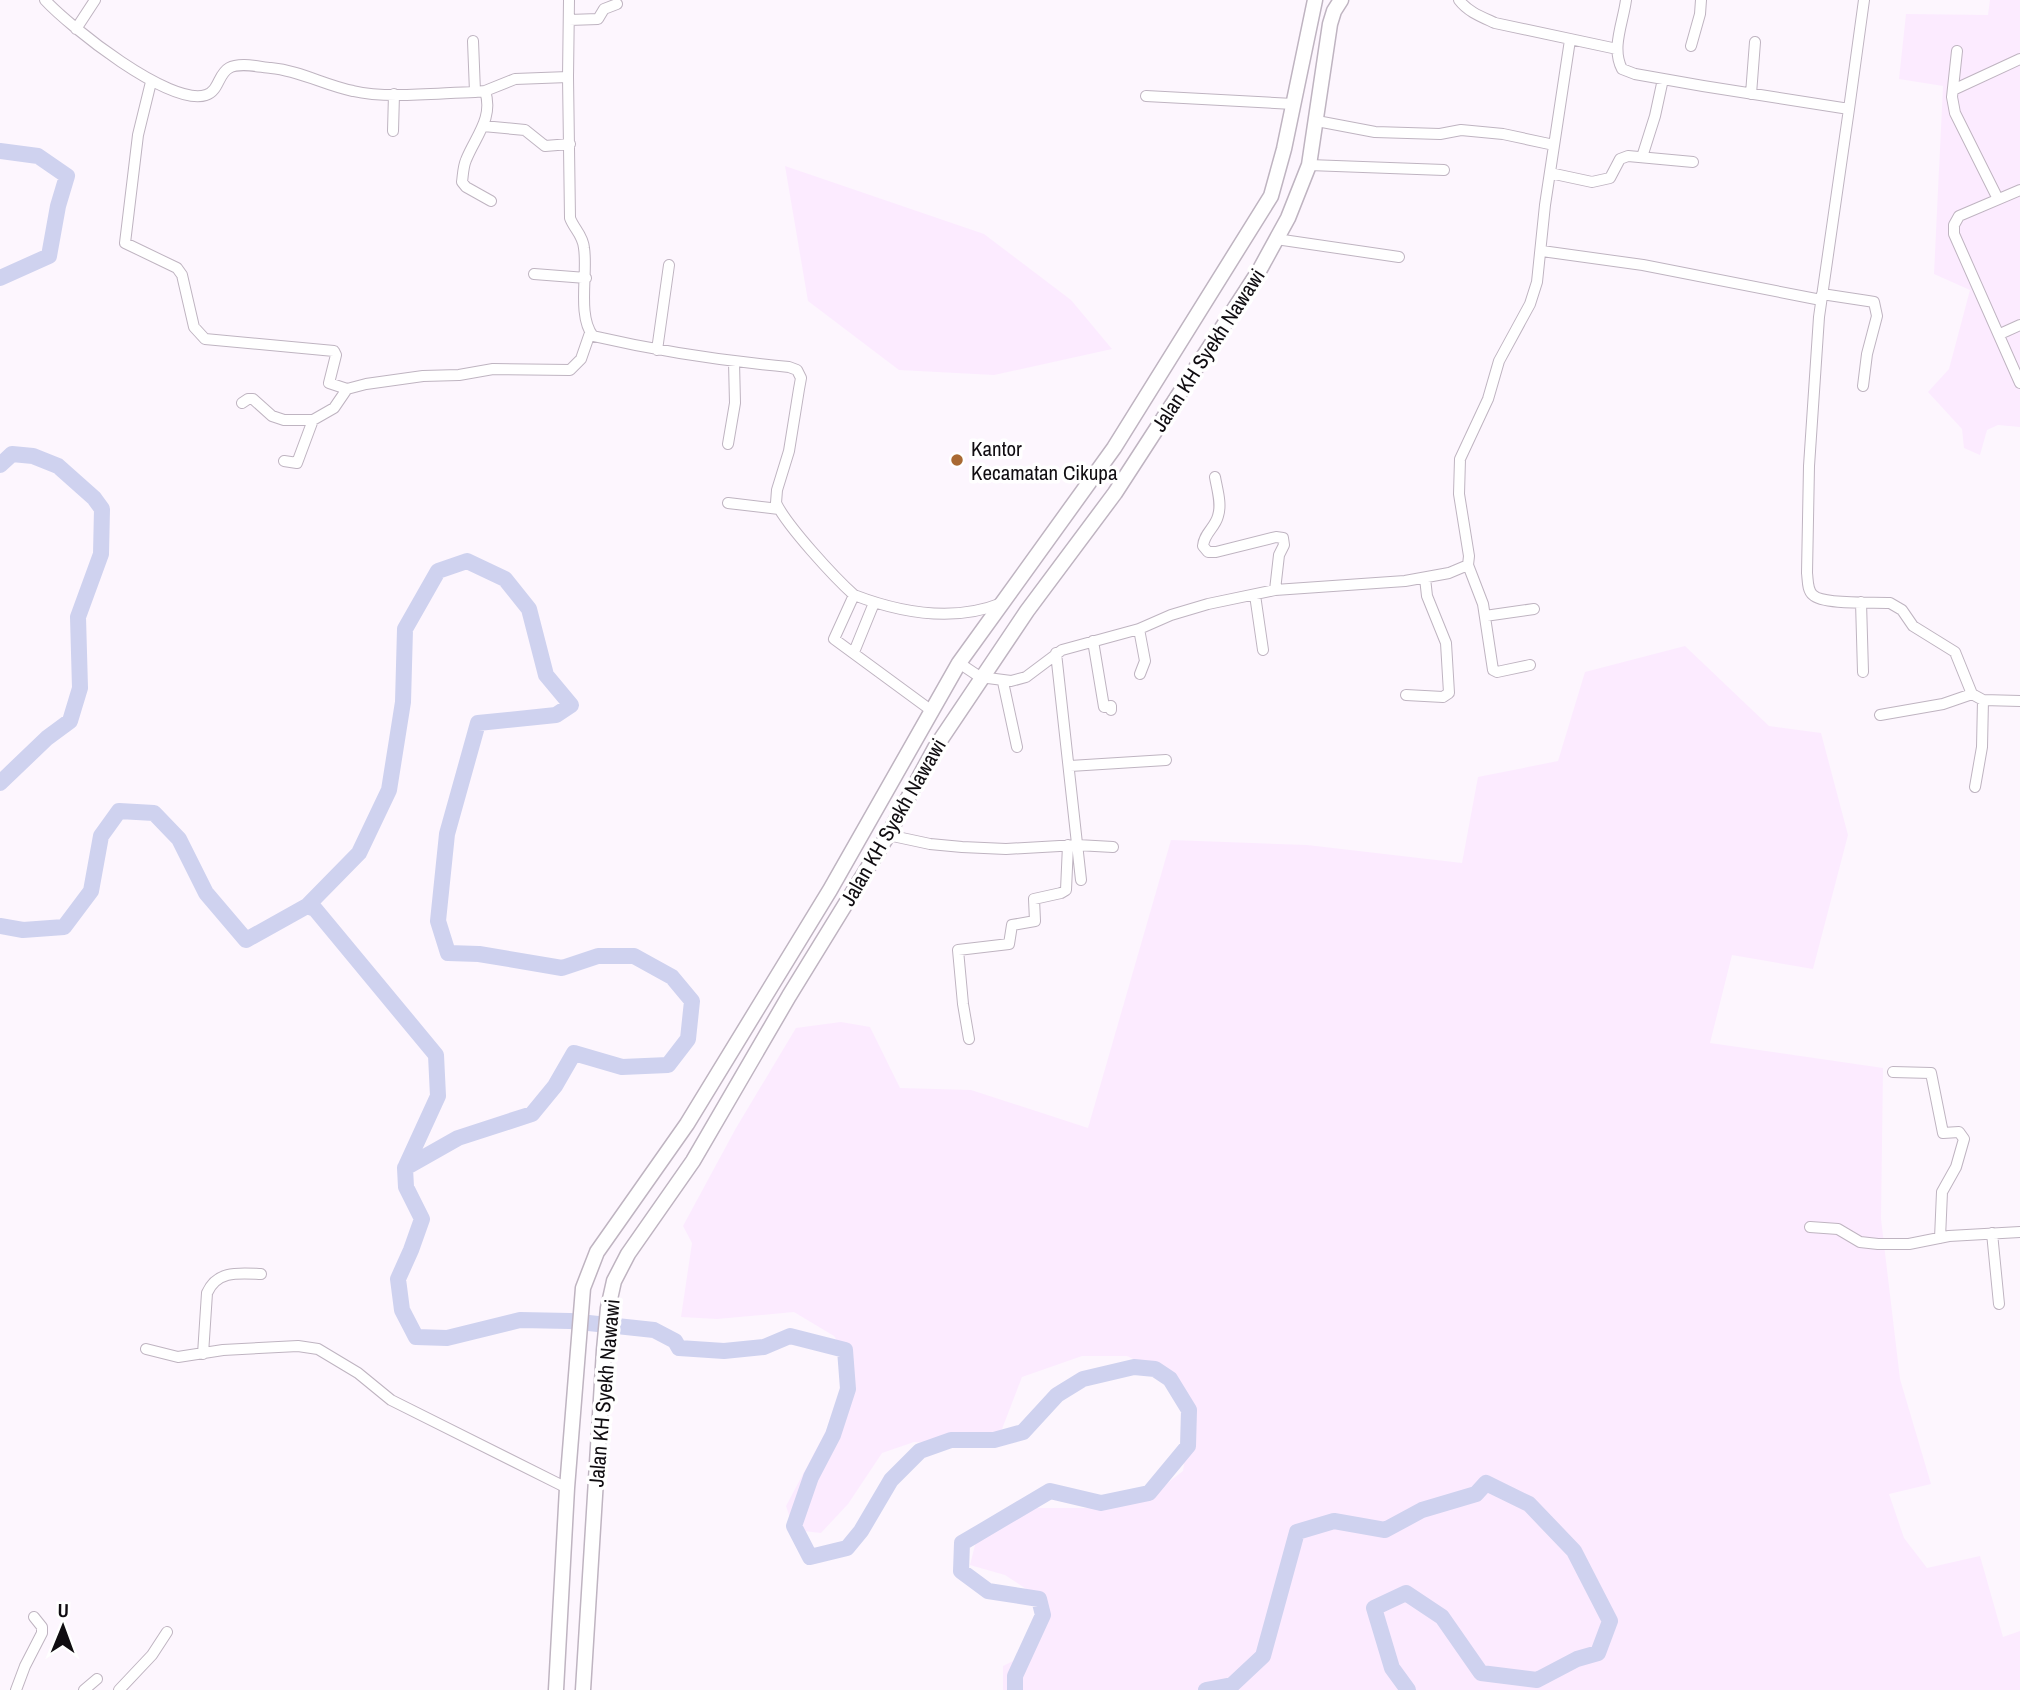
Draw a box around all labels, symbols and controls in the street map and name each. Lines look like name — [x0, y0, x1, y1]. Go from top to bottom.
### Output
street label: Jalan KH Syekh Nawawi — [1144, 263, 1272, 437]
place label: Kantor Kecamatan Cikupa — [971, 434, 1118, 487]
marker: Kantor Kecamatan Cikupa — [949, 452, 965, 468]
street label: Jalan KH Syekh Nawawi — [833, 733, 953, 911]
street label: Jalan KH Syekh Nawawi — [581, 1298, 627, 1488]
north arrow — [28, 1592, 98, 1662]
text: U — [57, 1597, 69, 1623]

